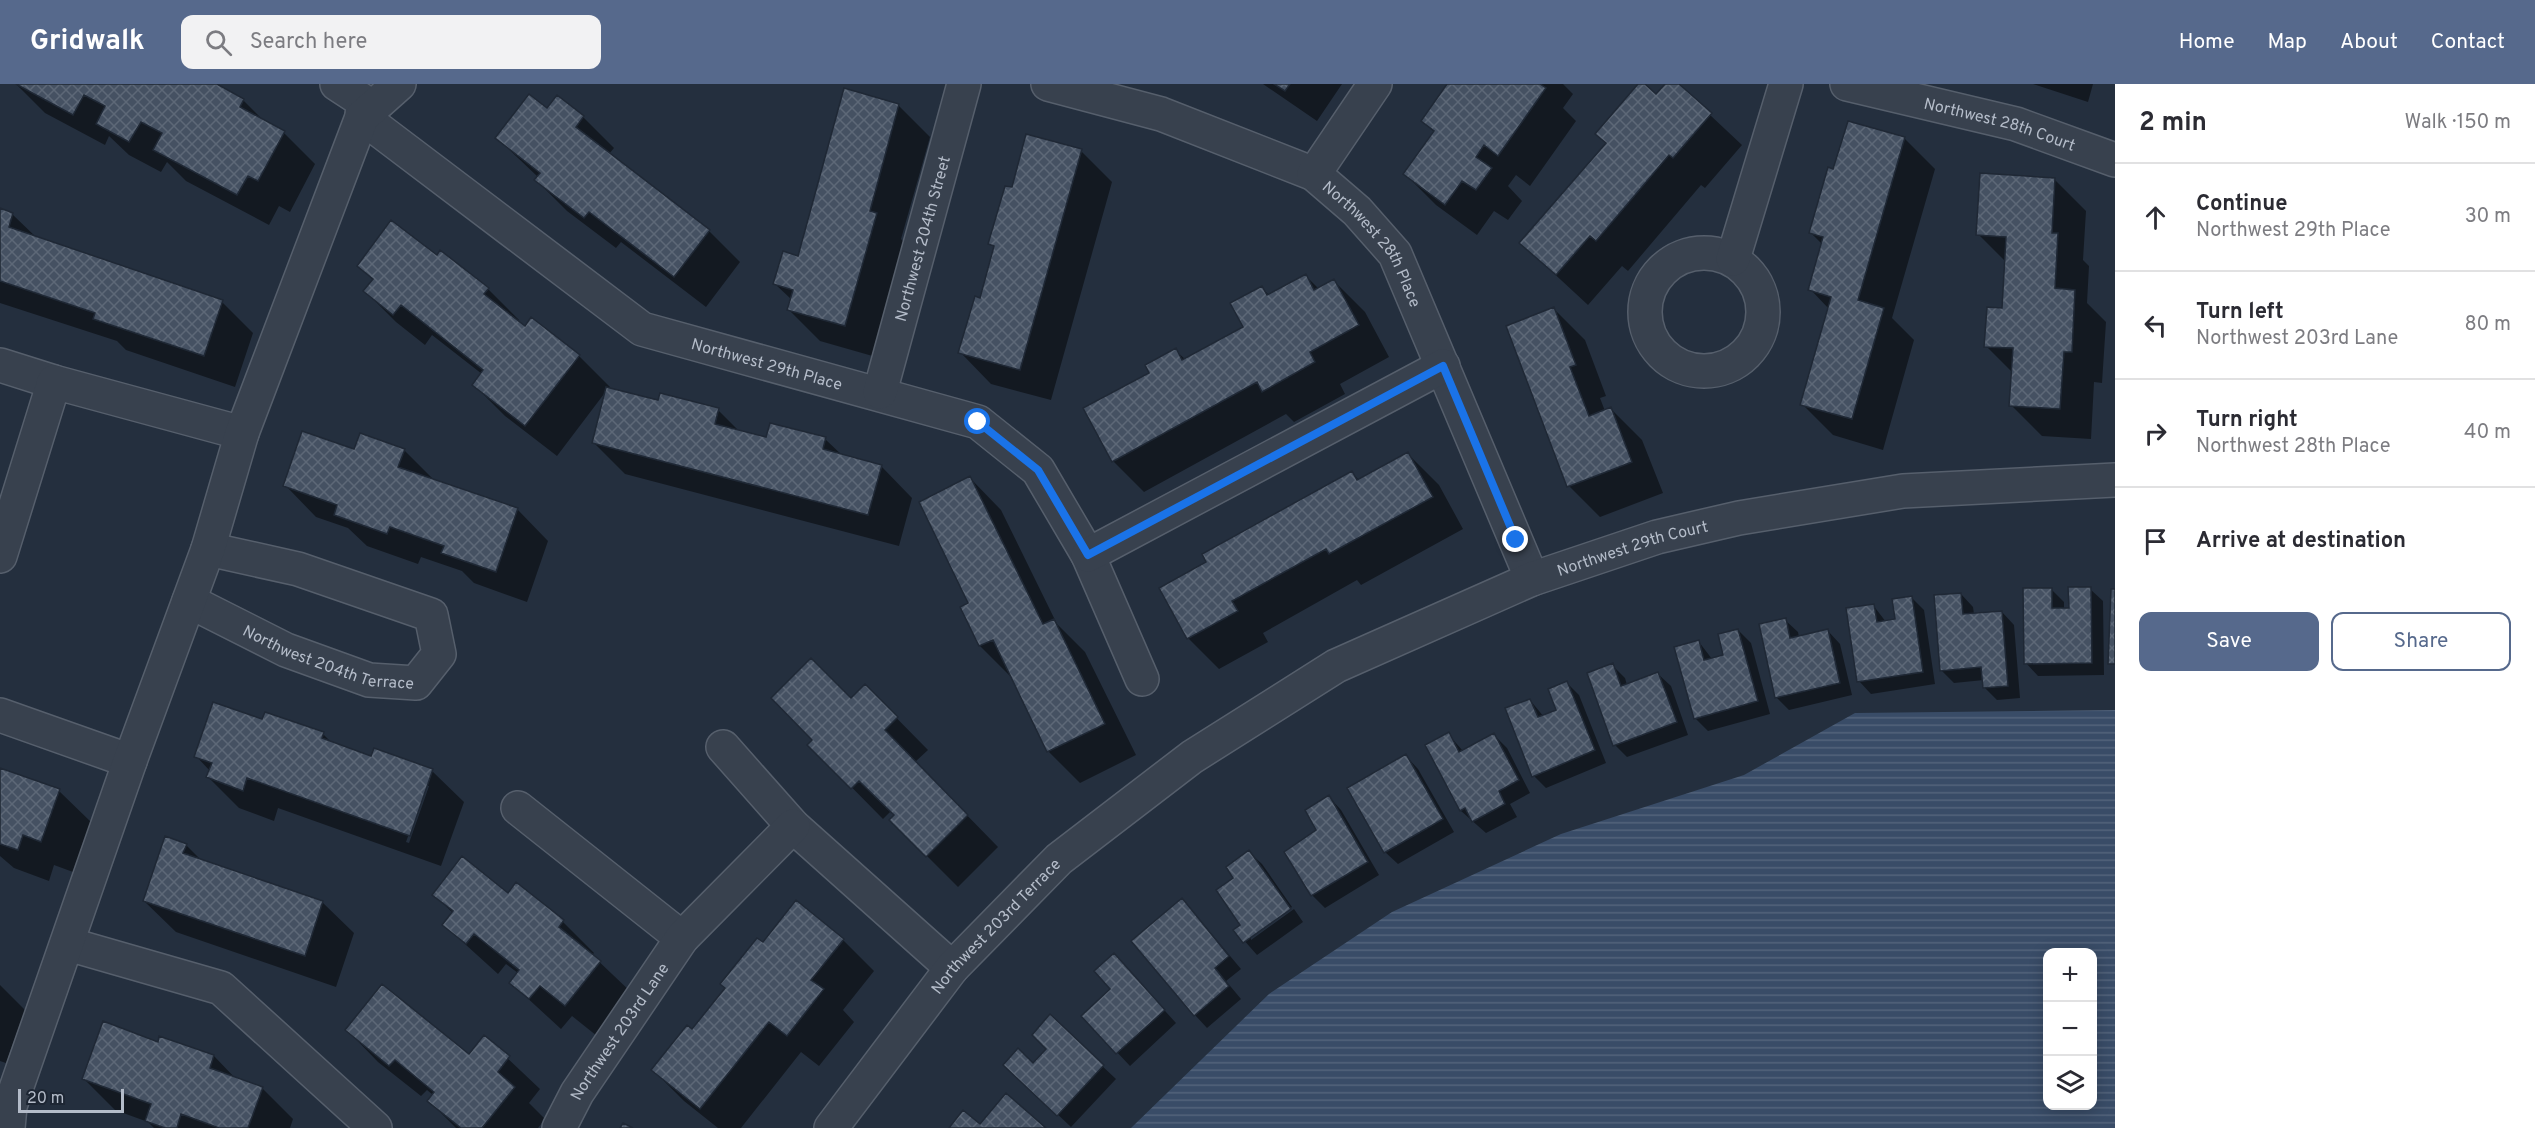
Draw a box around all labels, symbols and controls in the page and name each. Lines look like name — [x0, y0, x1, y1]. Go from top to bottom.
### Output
search box — [181, 15, 601, 69]
text: Gridwalk — [30, 24, 145, 60]
icon: search — [202, 26, 235, 59]
text: Search here — [250, 29, 367, 56]
text: Home — [2179, 29, 2235, 56]
text: Map — [2268, 29, 2307, 56]
text: About — [2340, 29, 2398, 56]
text: Contact — [2431, 29, 2505, 56]
street label: Northwest 28th Court — [1922, 95, 2078, 157]
text: 2 min — [2139, 107, 2207, 140]
text: Walk · 150 m — [2405, 110, 2511, 136]
street label: Northwest 204th Street — [892, 154, 956, 324]
street label: Northwest 28th Place — [1317, 178, 1424, 311]
text: Continue — [2196, 191, 2287, 218]
icon: ahead — [2139, 201, 2172, 234]
text: 30 m — [2465, 204, 2511, 230]
text: Northwest 29th Place — [2196, 218, 2391, 244]
text: Turn left — [2196, 299, 2284, 326]
icon: left — [2139, 309, 2172, 342]
text: 80 m — [2465, 312, 2511, 338]
text: Northwest 203rd Lane — [2196, 326, 2398, 352]
street label: Northwest 29th Place — [689, 335, 844, 396]
text: Turn right — [2196, 407, 2298, 434]
route start — [964, 408, 990, 434]
icon: right — [2139, 417, 2172, 450]
text: 40 m — [2464, 420, 2511, 446]
text: Northwest 28th Place — [2196, 434, 2390, 460]
street label: Northwest 29th Court — [1555, 517, 1710, 582]
icon: arrive — [2139, 525, 2172, 558]
route end — [1502, 526, 1528, 552]
text: Arrive at destination — [2196, 528, 2406, 555]
button: Save — [2139, 612, 2319, 671]
button: Share — [2331, 612, 2511, 671]
street label: Northwest 204th Terrace — [239, 622, 415, 695]
street label: Northwest 203rd Terrace — [928, 855, 1066, 999]
map controls — [2043, 948, 2097, 1110]
button: + — [2043, 948, 2097, 1002]
street label: Northwest 203rd Lane — [567, 960, 674, 1104]
button: − — [2043, 1002, 2097, 1056]
button: layers — [2043, 1056, 2097, 1110]
scale bar — [18, 1086, 124, 1114]
text: 20 m — [27, 1089, 64, 1109]

